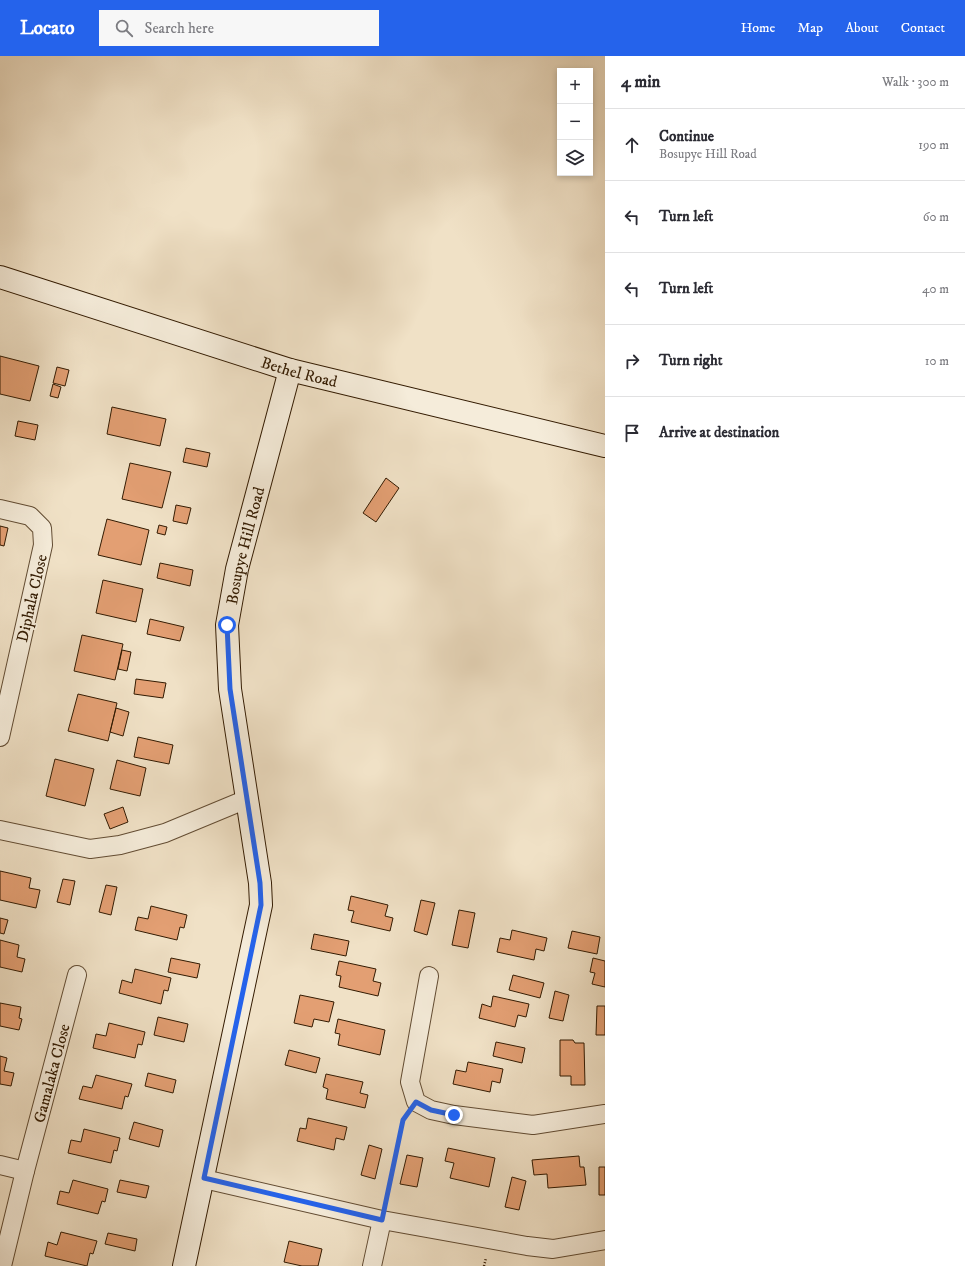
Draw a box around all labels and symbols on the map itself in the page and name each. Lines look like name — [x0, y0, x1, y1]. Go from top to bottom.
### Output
street label: Bethel Road — [258, 352, 339, 392]
street label: Bosupye Hill Road — [222, 485, 269, 606]
street label: Diphala Close — [12, 552, 52, 644]
route start — [218, 616, 236, 634]
street label: Gamalaka Close — [29, 1021, 75, 1125]
route end — [445, 1106, 463, 1124]

